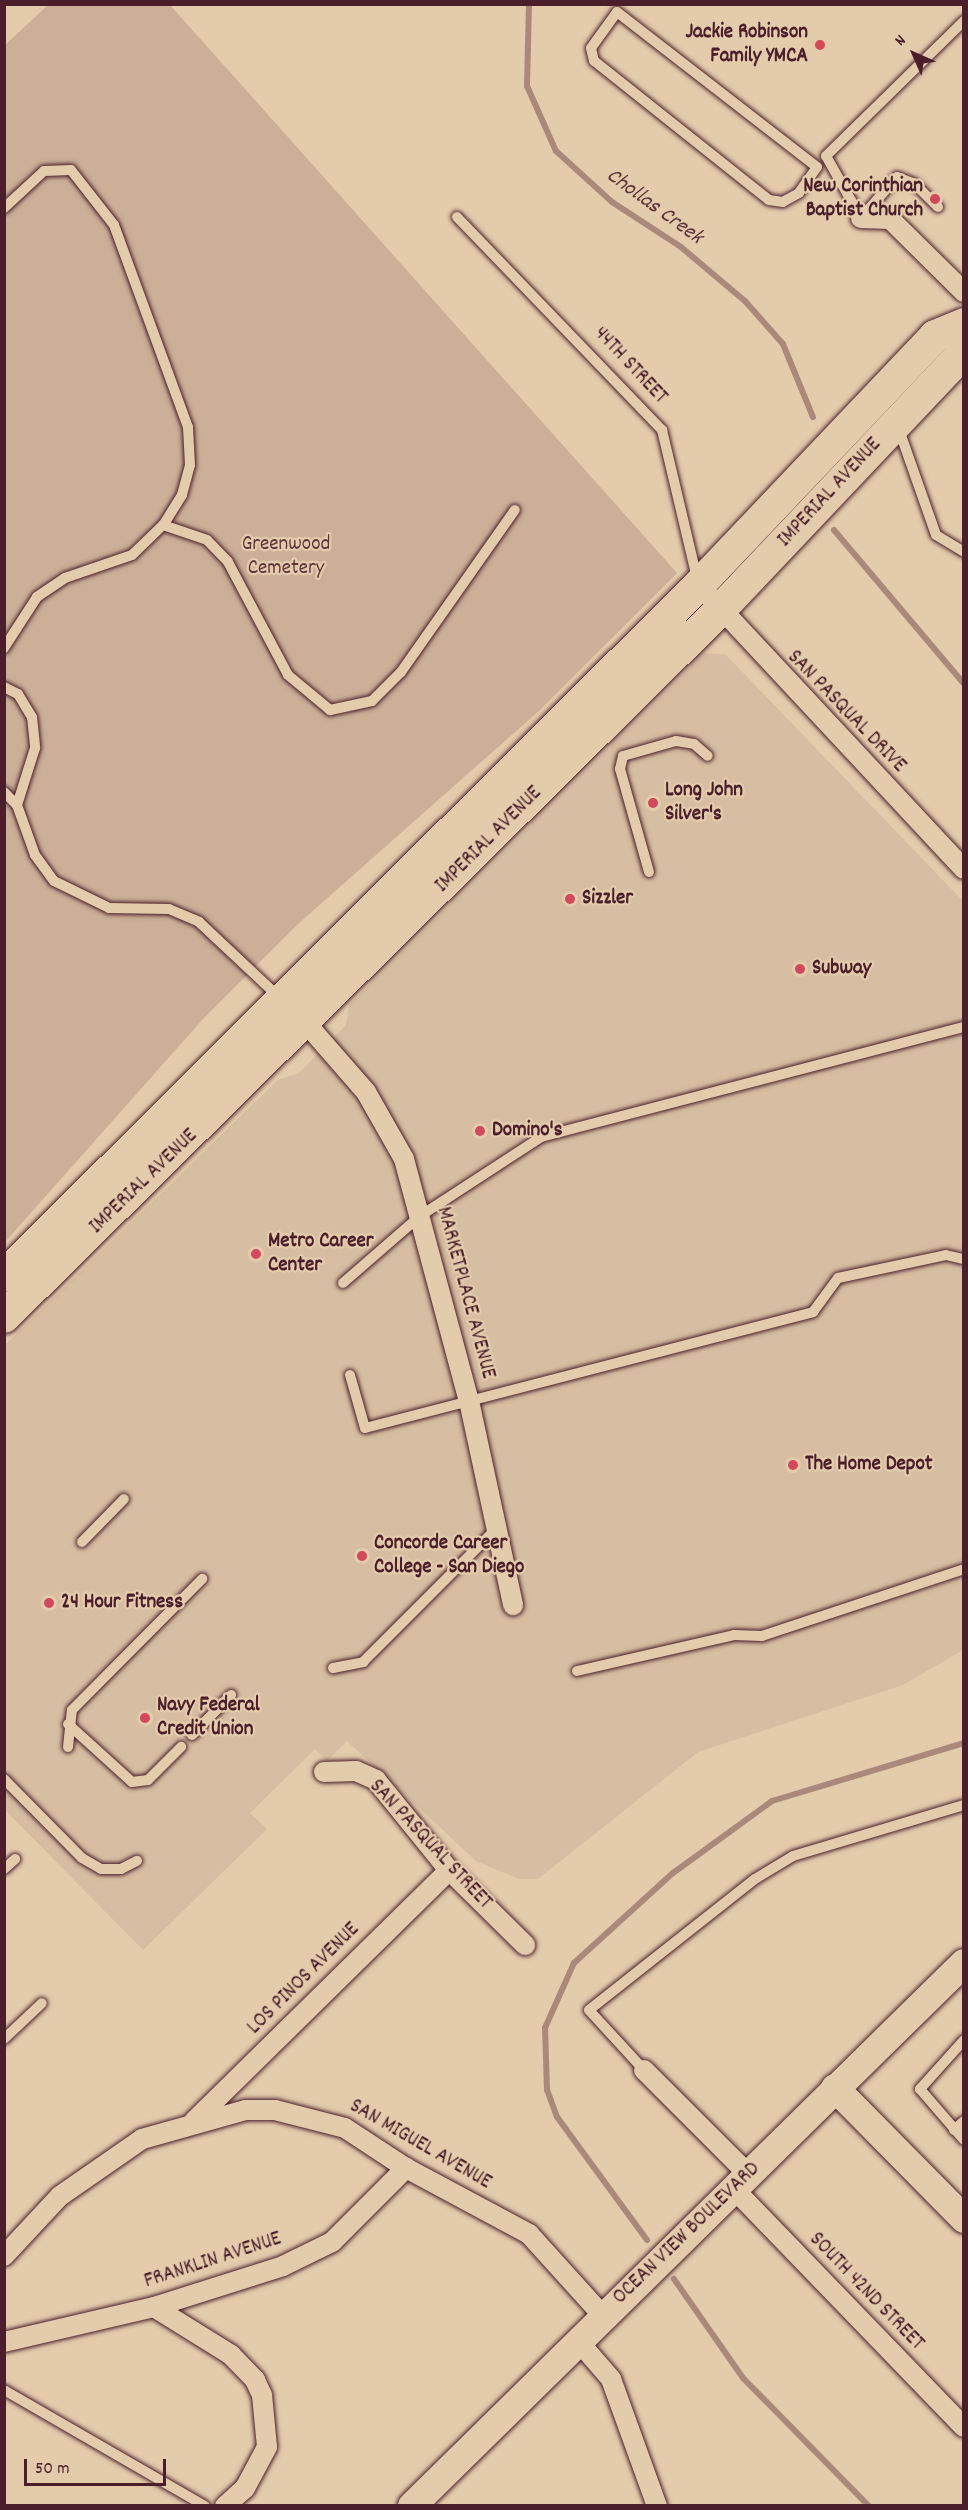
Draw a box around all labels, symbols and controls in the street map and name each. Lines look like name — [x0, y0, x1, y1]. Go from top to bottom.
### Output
place label: Jackie Robinson Family YMCA — [685, 20, 808, 70]
north arrow — [884, 24, 944, 84]
text: N — [890, 30, 912, 52]
marker: Jackie Robinson Family YMCA — [813, 38, 827, 52]
water label: Chollas Creek — [600, 163, 708, 251]
place label: New Corinthian Baptist Church — [803, 174, 923, 224]
marker: New Corinthian Baptist Church — [928, 192, 942, 206]
street label: 44TH STREET — [588, 322, 672, 410]
street label: IMPERIAL AVENUE — [773, 433, 887, 553]
park label: Greenwood Cemetery — [242, 532, 330, 582]
street label: SAN PASQUAL DRIVE — [781, 645, 911, 779]
place label: Long John Silver's — [665, 778, 743, 828]
street label: IMPERIAL AVENUE — [430, 781, 548, 899]
marker: Long John Silver's — [646, 796, 660, 810]
place label: Sizzler — [582, 886, 633, 912]
marker: Sizzler — [563, 892, 577, 906]
place label: Subway — [812, 956, 871, 982]
marker: Subway — [793, 962, 807, 976]
place label: Domino's — [492, 1118, 562, 1144]
street label: IMPERIAL AVENUE — [85, 1124, 203, 1240]
marker: Domino's — [473, 1124, 487, 1138]
street label: MARKETPLACE AVENUE — [430, 1204, 500, 1382]
place label: Metro Career Center — [268, 1229, 374, 1279]
marker: Metro Career Center — [249, 1247, 263, 1261]
place label: The Home Depot — [805, 1452, 932, 1478]
marker: The Home Depot — [786, 1458, 800, 1472]
place label: Concorde Career College - San Diego — [374, 1531, 524, 1581]
marker: Concorde Career College - San Diego — [355, 1549, 369, 1563]
place label: 24 Hour Fitness — [61, 1590, 183, 1616]
marker: 24 Hour Fitness — [42, 1596, 56, 1610]
place label: Navy Federal Credit Union — [157, 1693, 260, 1743]
marker: Navy Federal Credit Union — [138, 1711, 152, 1725]
street label: SAN PASQUAL STREET — [363, 1775, 497, 1915]
street label: LOS PINOS AVENUE — [243, 1918, 365, 2040]
street label: SAN MIGUEL AVENUE — [345, 2094, 495, 2196]
street label: OCEAN VIEW BOULEVARD — [608, 2157, 766, 2311]
street label: FRANKLIN AVENUE — [141, 2227, 285, 2295]
street label: SOUTH 42ND STREET — [803, 2228, 929, 2356]
scale bar — [27, 2447, 170, 2485]
text: 50 m — [35, 2457, 70, 2482]

